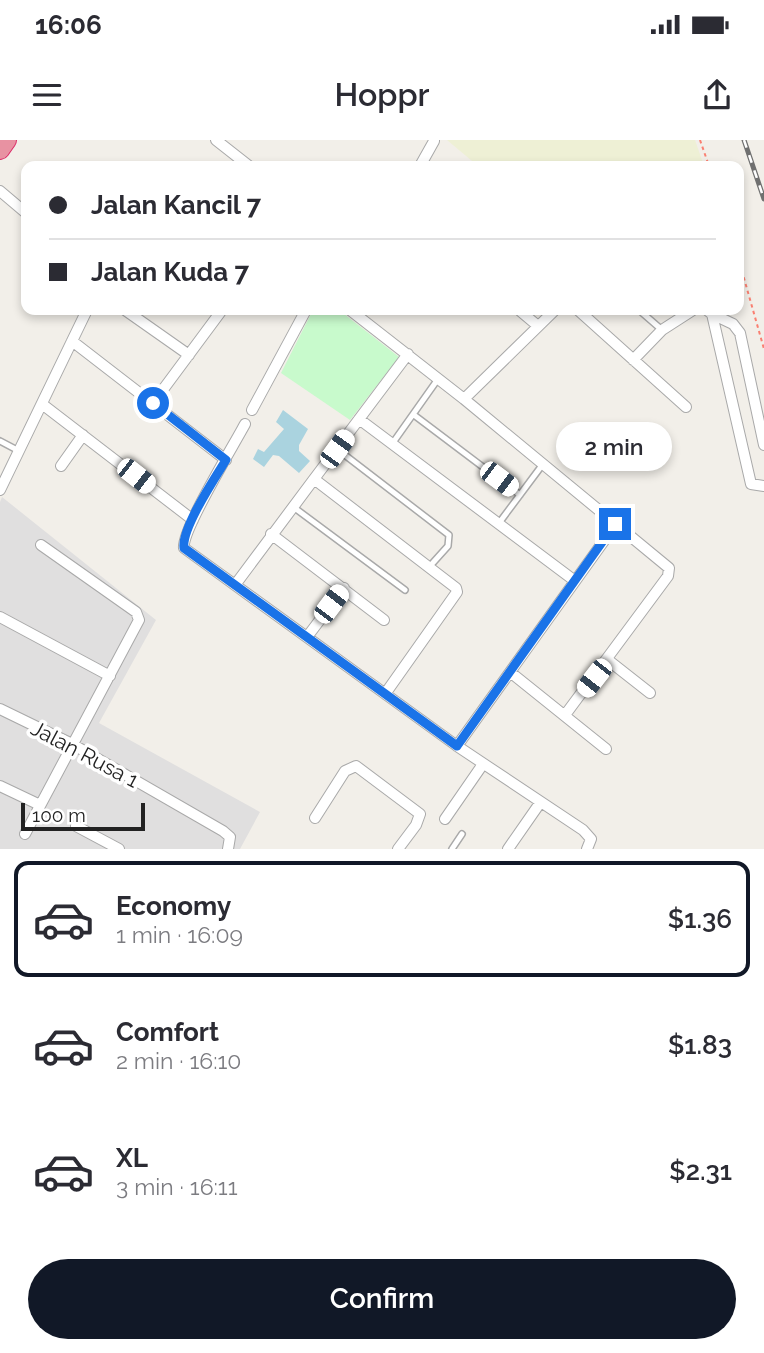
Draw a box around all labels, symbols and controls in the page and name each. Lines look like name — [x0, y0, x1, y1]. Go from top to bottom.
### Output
text: 16:06 — [35, 10, 102, 40]
icon: menu — [28, 76, 66, 114]
text: Hoppr — [335, 76, 429, 113]
icon: share — [698, 76, 736, 114]
text: Jalan Kancil 7 — [91, 190, 261, 220]
text: Jalan Kuda 7 — [91, 257, 249, 287]
route start — [137, 387, 169, 419]
callout: 2 min — [557, 422, 673, 472]
car — [317, 426, 358, 472]
text: 2 min — [585, 433, 643, 460]
car — [113, 455, 160, 497]
car — [476, 458, 523, 500]
route end — [599, 508, 631, 540]
car — [310, 581, 353, 627]
car — [573, 655, 616, 701]
street label: Jalan Rusa 1 — [27, 715, 143, 793]
scale bar — [21, 800, 145, 832]
text: 100 m — [32, 804, 86, 826]
icon: car — [32, 888, 95, 951]
text: Economy — [116, 891, 231, 921]
text: $1.36 — [668, 904, 732, 934]
text: 1 min · 16:09 — [116, 921, 243, 948]
icon: car — [32, 1014, 95, 1077]
text: Comfort — [116, 1017, 219, 1047]
text: $1.83 — [668, 1030, 732, 1060]
text: 2 min · 16:10 — [116, 1047, 241, 1074]
icon: car — [32, 1140, 95, 1203]
text: XL — [116, 1143, 148, 1173]
text: $2.31 — [669, 1156, 732, 1186]
text: 3 min · 16:11 — [116, 1173, 238, 1200]
button: Confirm — [28, 1259, 736, 1339]

